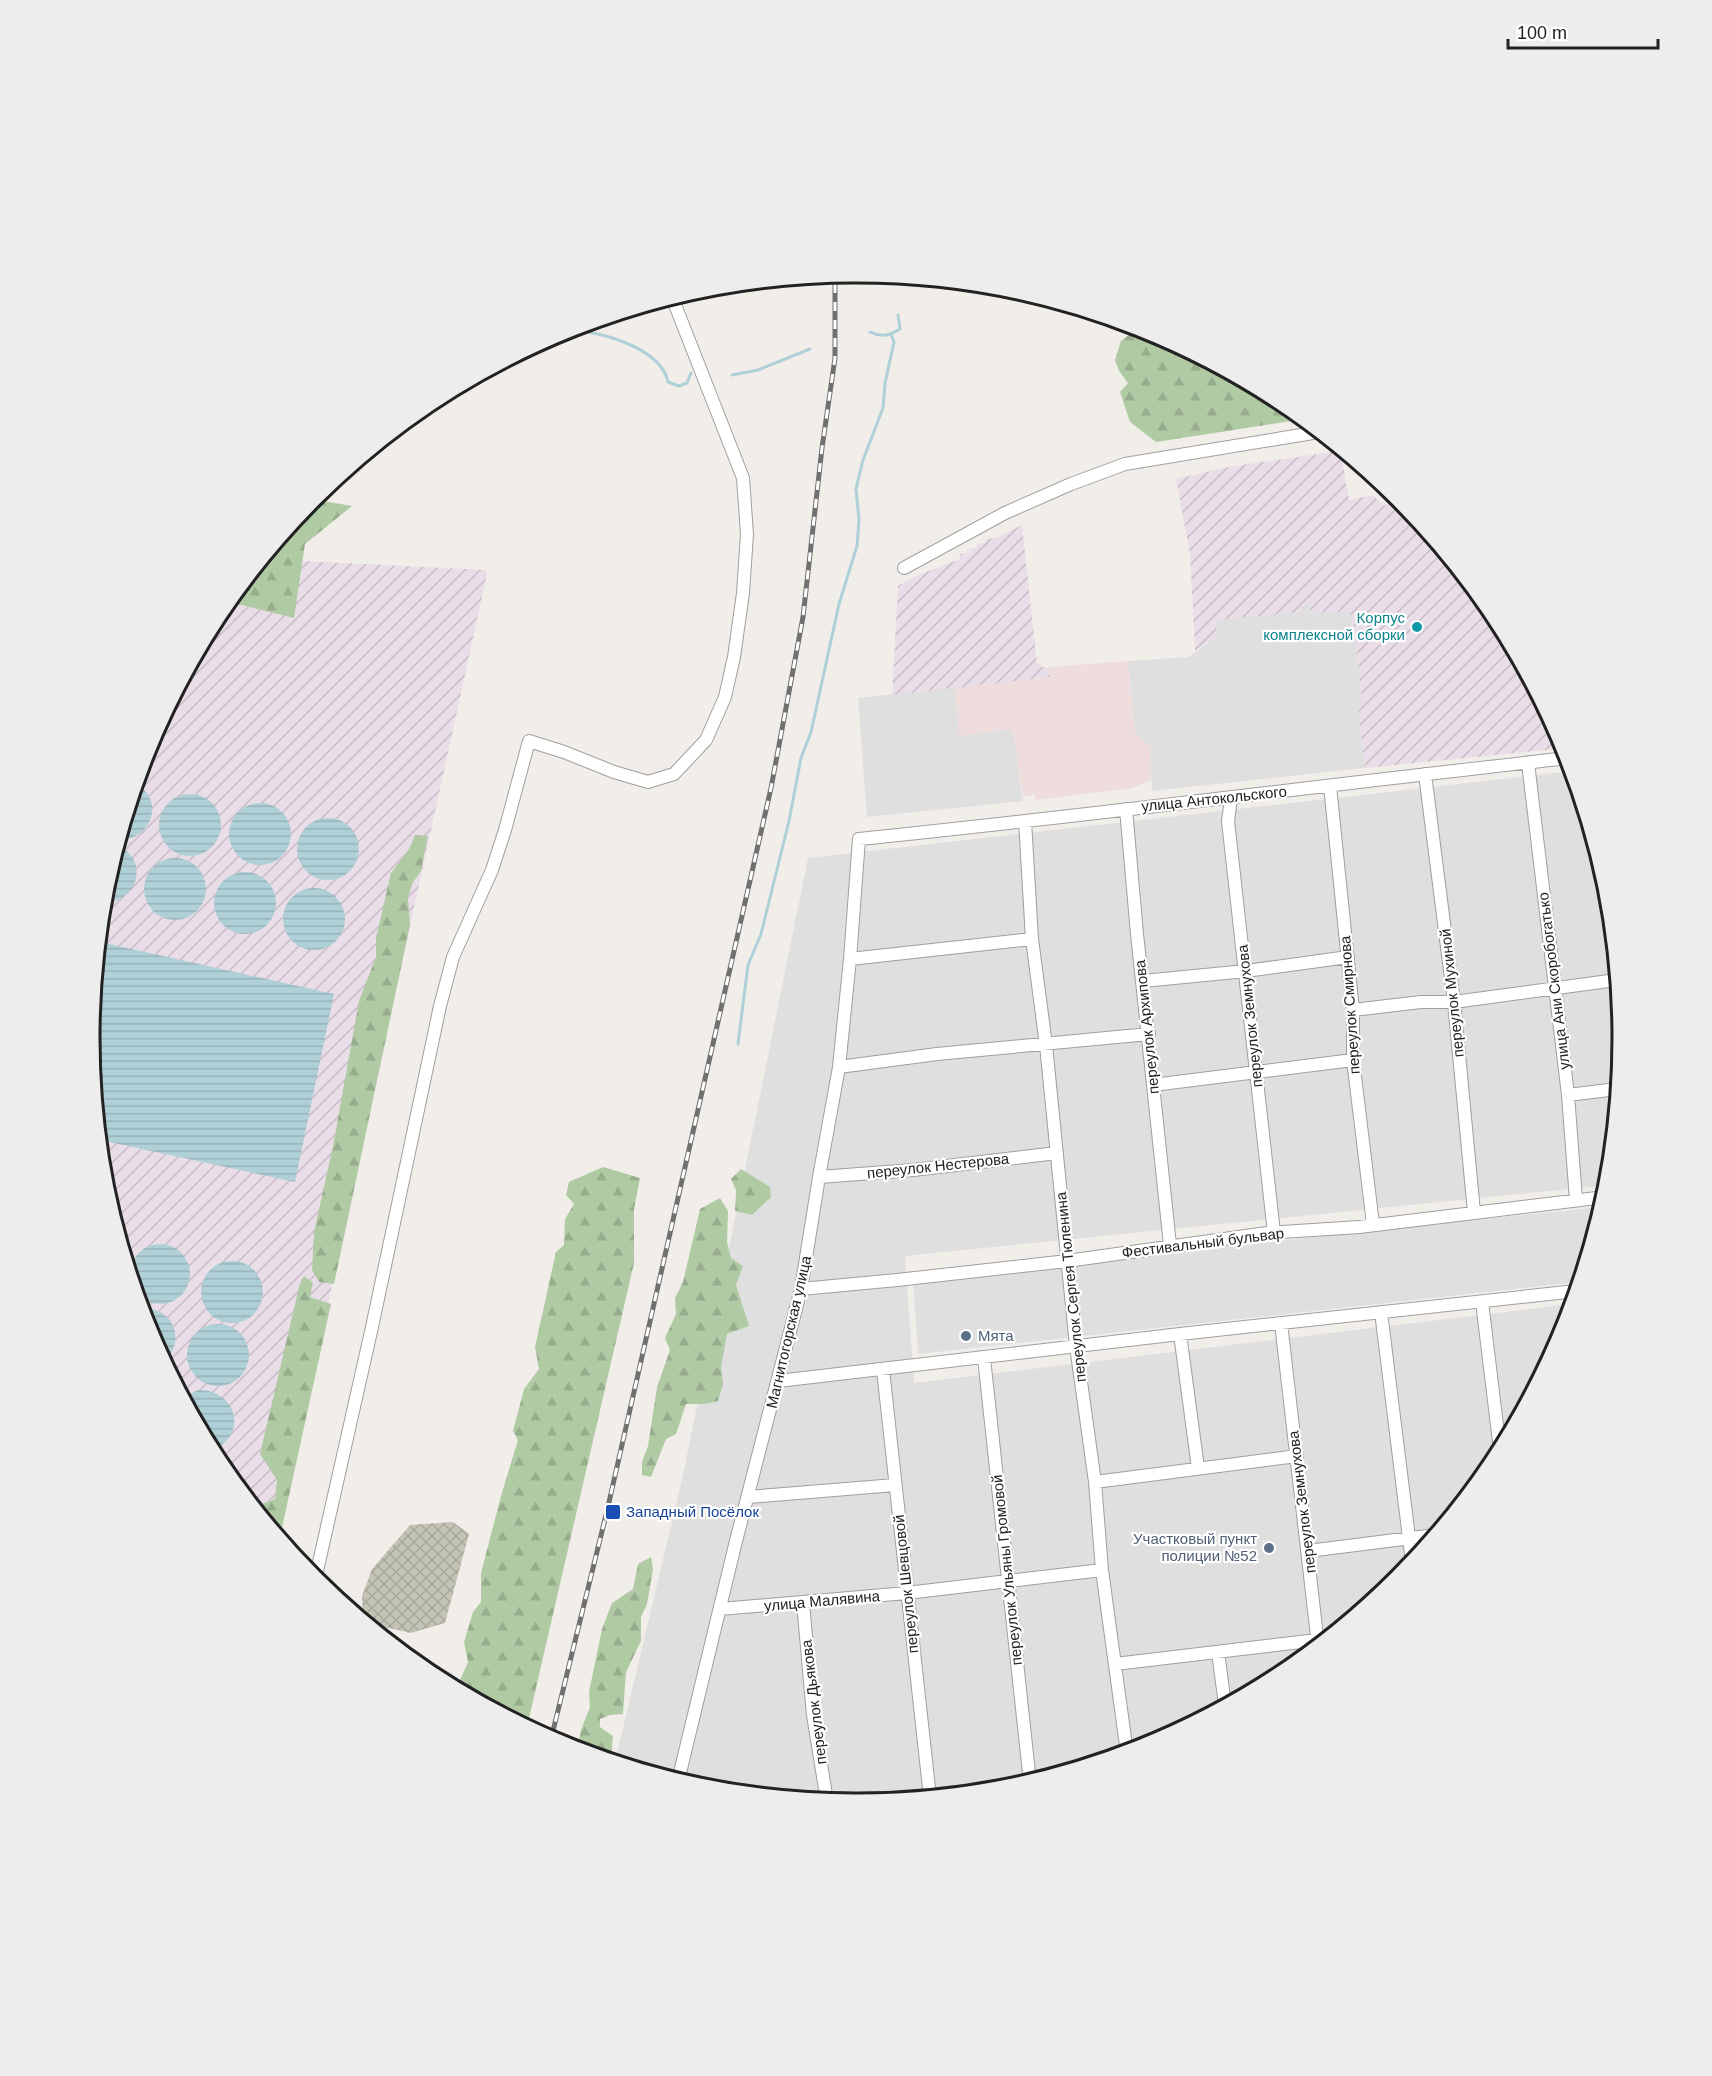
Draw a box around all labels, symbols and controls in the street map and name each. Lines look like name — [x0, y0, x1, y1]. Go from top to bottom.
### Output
scale bar — [1508, 12, 1658, 50]
text: 100 m — [1517, 23, 1567, 43]
place label: Корпус комплексной сборки — [1263, 609, 1405, 643]
marker: Корпус комплексной сборки — [1410, 620, 1424, 634]
street label: улица Антокольского — [1140, 782, 1287, 815]
street label: улица Ани Скоробогатько — [1534, 891, 1573, 1071]
street label: переулок Мухиной — [1436, 928, 1467, 1058]
street label: переулок Смирнова — [1336, 935, 1363, 1075]
street label: переулок Земнухова — [1233, 943, 1265, 1088]
street label: переулок Архипова — [1131, 958, 1162, 1095]
street label: переулок Нестерова — [866, 1150, 1010, 1181]
street label: переулок Сергея Тюленина — [1052, 1190, 1089, 1383]
street label: Фестивальный бульвар — [1121, 1224, 1285, 1261]
street label: Магнитогорская улица — [763, 1253, 815, 1410]
place label: Мята — [978, 1327, 1014, 1344]
marker: Мята — [959, 1329, 973, 1343]
street label: переулок Земнухова — [1284, 1429, 1319, 1574]
street label: переулок Ульяны Громовой — [988, 1474, 1025, 1666]
marker: Западный Посёлок — [604, 1503, 622, 1521]
place label: Западный Посёлок — [626, 1503, 759, 1520]
street label: переулок Шевцовой — [890, 1514, 921, 1654]
place label: Участковый пункт полиции №52 — [1133, 1530, 1257, 1564]
marker: Участковый пункт полиции №52 — [1262, 1541, 1276, 1555]
street label: улица Малявина — [763, 1587, 881, 1614]
street label: переулок Дьякова — [797, 1638, 830, 1765]

